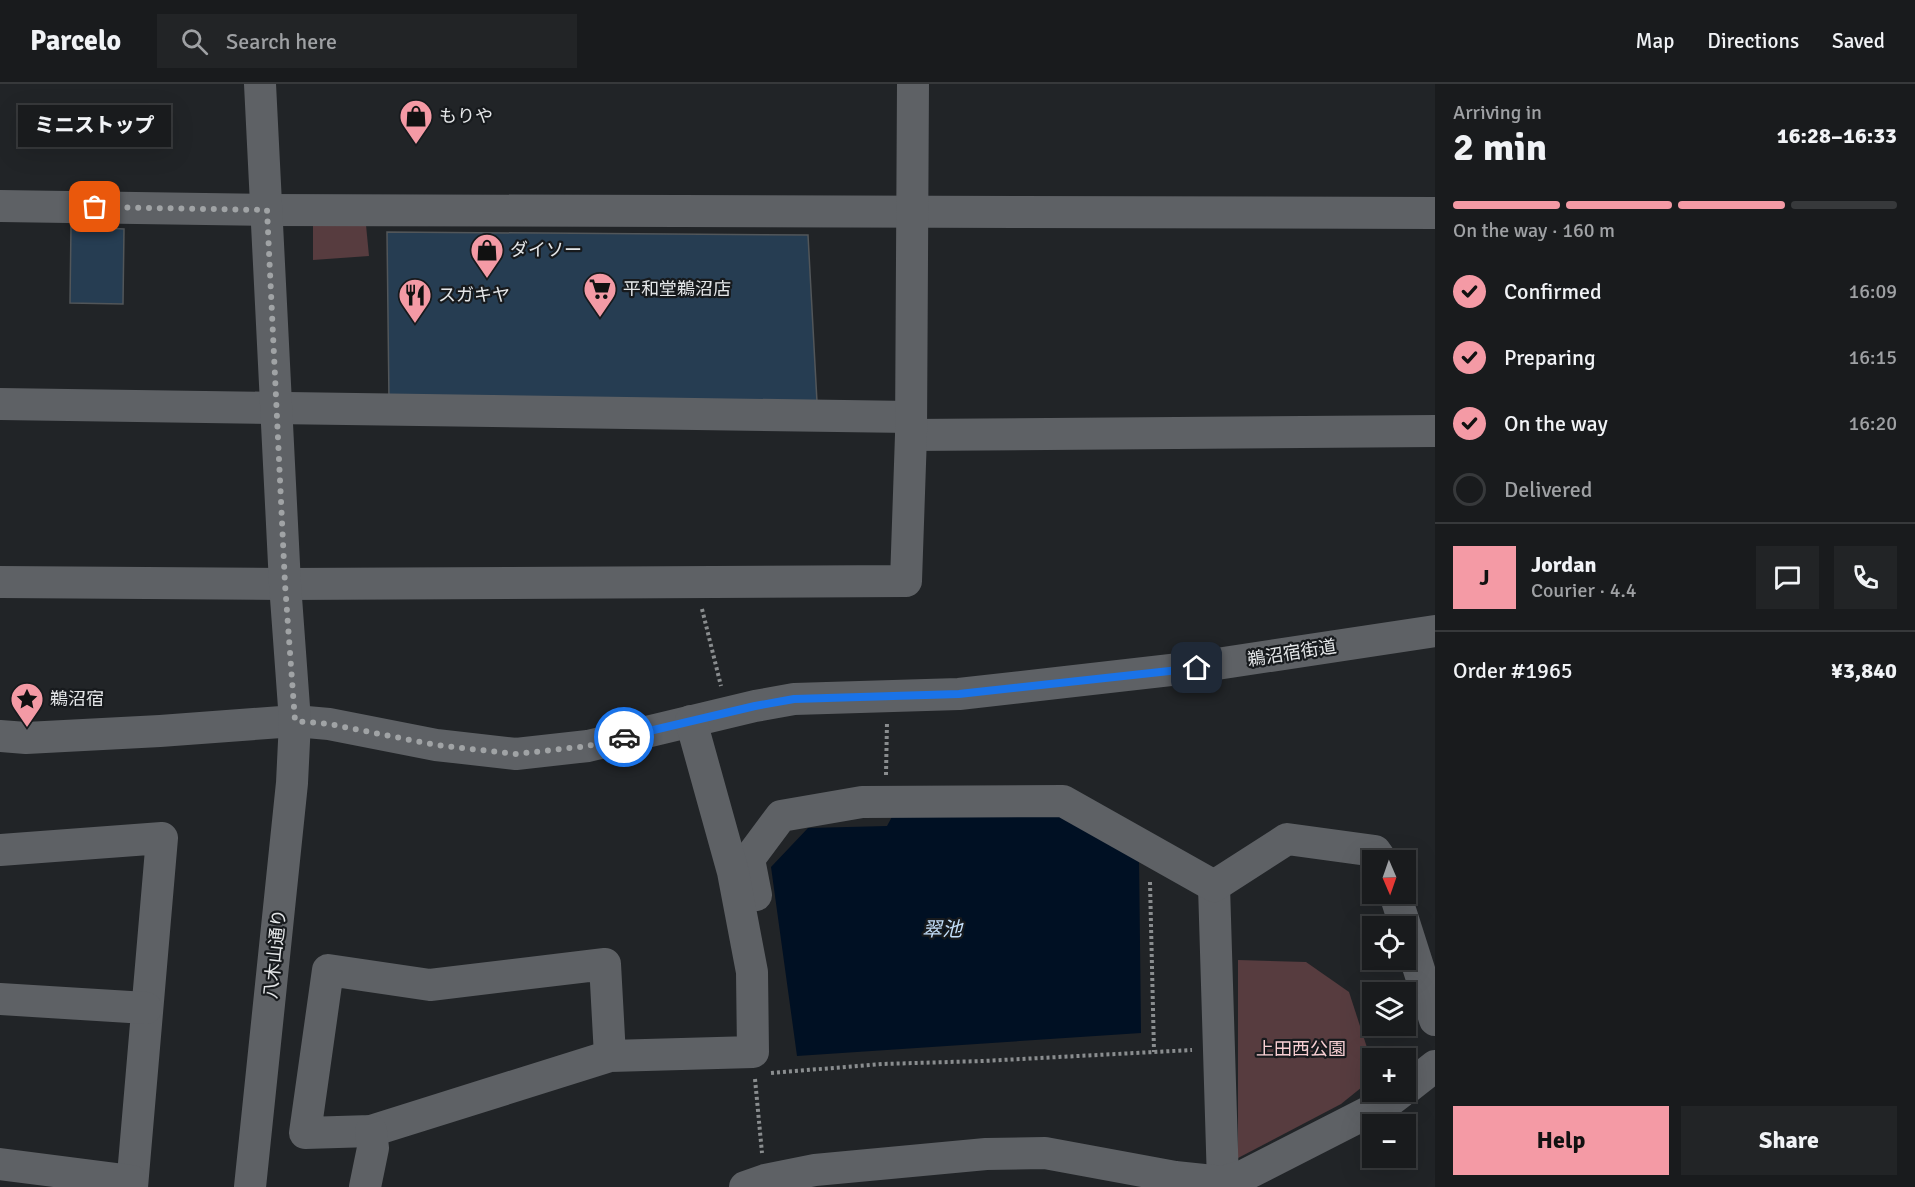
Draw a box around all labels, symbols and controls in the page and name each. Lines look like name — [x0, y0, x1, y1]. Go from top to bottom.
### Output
search box — [157, 14, 577, 68]
text: Parcelo — [30, 24, 121, 58]
icon: search — [178, 25, 211, 58]
text: Search here — [226, 28, 337, 55]
text: Map — [1636, 28, 1674, 54]
text: Directions — [1707, 28, 1799, 54]
text: Saved — [1832, 28, 1885, 54]
shop icon: もりや — [398, 98, 434, 145]
text: Arriving in — [1453, 100, 1542, 125]
callout: ミニストップ — [19, 105, 172, 147]
place label: もりや — [439, 105, 493, 127]
text: ミニストップ — [35, 113, 155, 138]
text: 16:28–16:33 — [1777, 122, 1897, 149]
text: 2 min — [1453, 123, 1547, 171]
pin — [69, 181, 120, 232]
icon: bag — [78, 190, 111, 223]
text: On the way · 160 m — [1453, 218, 1615, 243]
shop icon: ダイソー — [469, 232, 505, 279]
place label: ダイソー — [510, 239, 582, 261]
supermarket icon: 平和堂鵜沼店 — [582, 271, 618, 318]
icon: check — [1453, 275, 1486, 308]
restaurant icon: スガキヤ — [397, 277, 433, 324]
place label: 平和堂鵜沼店 — [623, 278, 731, 300]
text: Confirmed — [1504, 278, 1602, 305]
text: 16:09 — [1848, 279, 1897, 304]
place label: スガキヤ — [438, 284, 510, 306]
icon: check — [1453, 341, 1486, 374]
text: Preparing — [1504, 344, 1596, 371]
text: 16:15 — [1848, 345, 1897, 370]
icon: check — [1453, 407, 1486, 440]
text: On the way — [1504, 410, 1608, 437]
text: 16:20 — [1848, 411, 1897, 436]
text: Delivered — [1504, 476, 1592, 503]
button: chat — [1756, 546, 1819, 609]
button: phone — [1834, 546, 1897, 609]
text: Jordan — [1531, 551, 1597, 578]
text: J — [1479, 564, 1490, 591]
text: Courier · 4.4 — [1531, 578, 1637, 603]
street label: 鵜沼宿街道 — [1246, 635, 1338, 671]
pin — [1171, 642, 1222, 693]
icon: home — [1180, 651, 1213, 684]
text: Order #1965 — [1453, 657, 1573, 684]
text: ¥3,840 — [1831, 657, 1897, 684]
place icon: 鵜沼宿 — [9, 681, 45, 728]
place label: 鵜沼宿 — [50, 688, 104, 710]
courier — [594, 707, 654, 767]
icon: car — [608, 721, 641, 754]
north arrow — [1362, 850, 1416, 904]
map controls — [1362, 850, 1416, 1168]
street label: 八木山通り — [259, 908, 291, 1000]
button: locate — [1362, 916, 1416, 970]
water label: 翠池 — [922, 917, 964, 942]
button: layers — [1362, 982, 1416, 1036]
park label: 上田西公園 — [1256, 1038, 1346, 1060]
button: + — [1362, 1048, 1416, 1102]
button: Help — [1453, 1106, 1669, 1175]
button: Share — [1681, 1106, 1897, 1175]
button: − — [1362, 1114, 1416, 1168]

